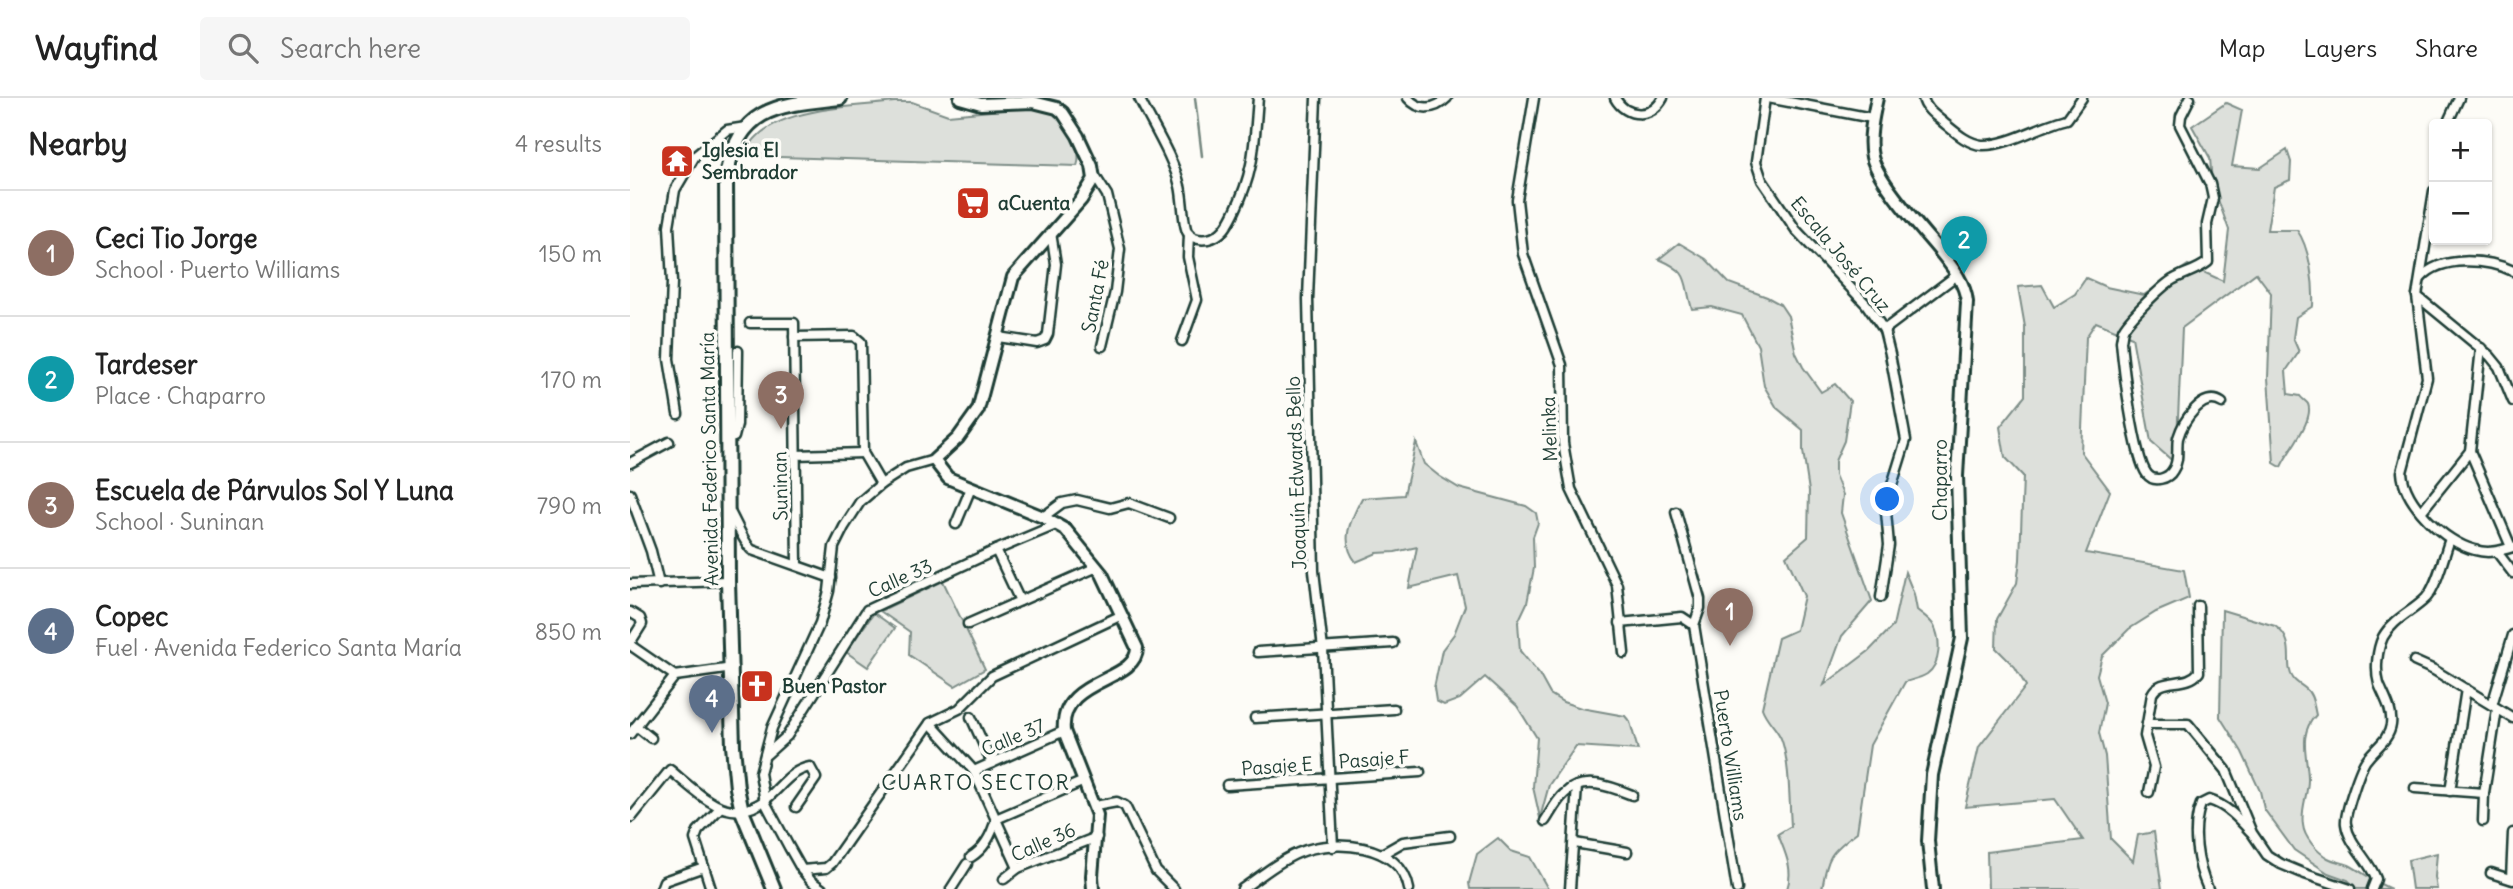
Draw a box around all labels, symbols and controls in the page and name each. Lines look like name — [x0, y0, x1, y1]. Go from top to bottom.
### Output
search box — [200, 17, 690, 80]
text: Wayfind — [35, 27, 158, 69]
icon: search — [224, 29, 262, 67]
text: Search here — [280, 32, 421, 65]
text: Map — [2219, 33, 2265, 63]
text: Layers — [2303, 33, 2377, 63]
text: Share — [2415, 33, 2478, 63]
map controls — [2429, 119, 2492, 245]
button: + — [2429, 119, 2492, 182]
text: Nearby — [28, 125, 128, 163]
text: 4 results — [515, 129, 602, 158]
place label: Iglesia El Sembrador — [702, 138, 798, 184]
temple icon: Iglesia El Sembrador — [658, 142, 696, 180]
button: − — [2429, 182, 2492, 245]
supermarket icon: aCuenta — [954, 184, 992, 222]
place label: aCuenta — [998, 191, 1070, 215]
street label: Escala José Cruz — [1786, 191, 1896, 317]
pin: 2 — [1941, 216, 1987, 274]
text: Ceci Tio Jorge — [95, 222, 258, 255]
text: 1 — [46, 239, 56, 268]
text: 150 m — [539, 239, 602, 268]
text: School · Puerto Williams — [95, 255, 340, 284]
street label: Santa Fé — [1076, 257, 1114, 335]
street label: Avenida Federico Santa María — [695, 332, 723, 586]
text: Tardeser — [95, 348, 198, 381]
text: 2 — [45, 365, 57, 394]
text: 170 m — [541, 365, 602, 394]
pin: 3 — [758, 371, 804, 429]
street label: Joaquín Edwards Bello — [1281, 376, 1311, 570]
text: Place · Chaparro — [95, 381, 266, 410]
street label: Melinka — [1536, 396, 1562, 462]
street label: Chaparro — [1928, 439, 1952, 521]
street label: Suninan — [767, 451, 793, 521]
text: Escuela de Párvulos Sol Y Luna — [95, 474, 454, 507]
your location — [1870, 482, 1904, 516]
text: 3 — [44, 491, 58, 520]
text: 790 m — [537, 491, 602, 520]
text: School · Suninan — [95, 507, 264, 536]
street label: Calle 33 — [864, 553, 936, 603]
pin: 1 — [1707, 588, 1753, 646]
text: Copec — [95, 600, 169, 633]
text: 4 — [44, 617, 58, 646]
text: 850 m — [535, 617, 602, 646]
text: Fuel · Avenida Federico Santa María — [95, 633, 462, 662]
church icon: Buen Pastor — [738, 667, 776, 705]
place label: Buen Pastor — [782, 674, 887, 698]
pin: 4 — [689, 675, 735, 733]
street label: Puerto Williams — [1709, 688, 1753, 822]
street label: Calle 37 — [978, 713, 1048, 761]
street label: Pasaje F — [1338, 745, 1411, 773]
street label: Pasaje E — [1241, 752, 1313, 780]
district label: CUARTO SECTOR — [881, 769, 1071, 796]
street label: Calle 36 — [1007, 817, 1079, 867]

